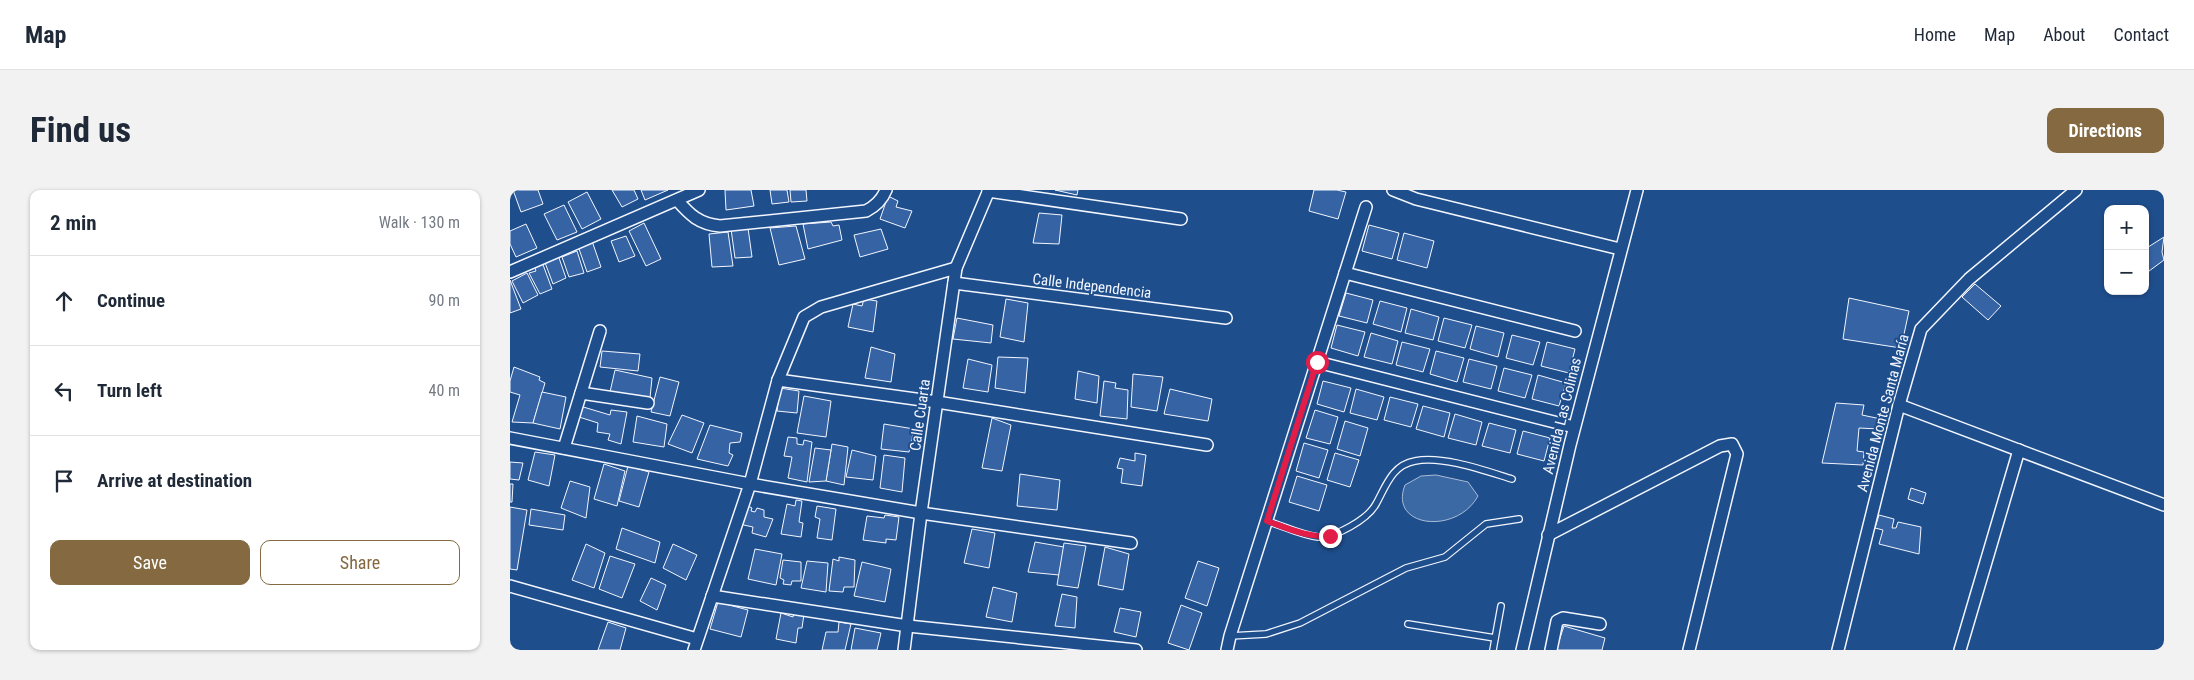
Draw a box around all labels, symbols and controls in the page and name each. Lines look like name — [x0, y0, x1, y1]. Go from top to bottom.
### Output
text: Map — [25, 21, 66, 49]
text: Home — [1914, 24, 1956, 45]
text: Map — [1984, 24, 2015, 45]
text: About — [2043, 24, 2085, 45]
text: Contact — [2113, 24, 2169, 45]
button: Directions — [2047, 108, 2164, 153]
text: Find us — [30, 110, 131, 151]
map controls — [2104, 205, 2149, 295]
button: + — [2104, 205, 2149, 250]
text: 2 min — [50, 211, 97, 235]
text: Walk · 130 m — [379, 213, 460, 232]
button: − — [2104, 250, 2149, 295]
street label: Calle Independencia — [1032, 270, 1152, 302]
icon: ahead — [50, 287, 78, 315]
text: Continue — [97, 289, 165, 312]
text: 90 m — [428, 291, 460, 310]
street label: Avenida Monte Santa María — [1853, 332, 1913, 494]
route start — [1306, 351, 1329, 374]
street label: Avenida Las Colinas — [1539, 356, 1585, 476]
icon: left — [50, 377, 78, 405]
street label: Calle Cuarta — [906, 378, 934, 452]
text: Turn left — [97, 379, 162, 402]
text: 40 m — [428, 381, 460, 400]
icon: arrive — [50, 467, 78, 495]
text: Arrive at destination — [97, 469, 252, 492]
route end — [1319, 525, 1342, 548]
button: Save — [50, 540, 250, 585]
button: Share — [260, 540, 460, 585]

